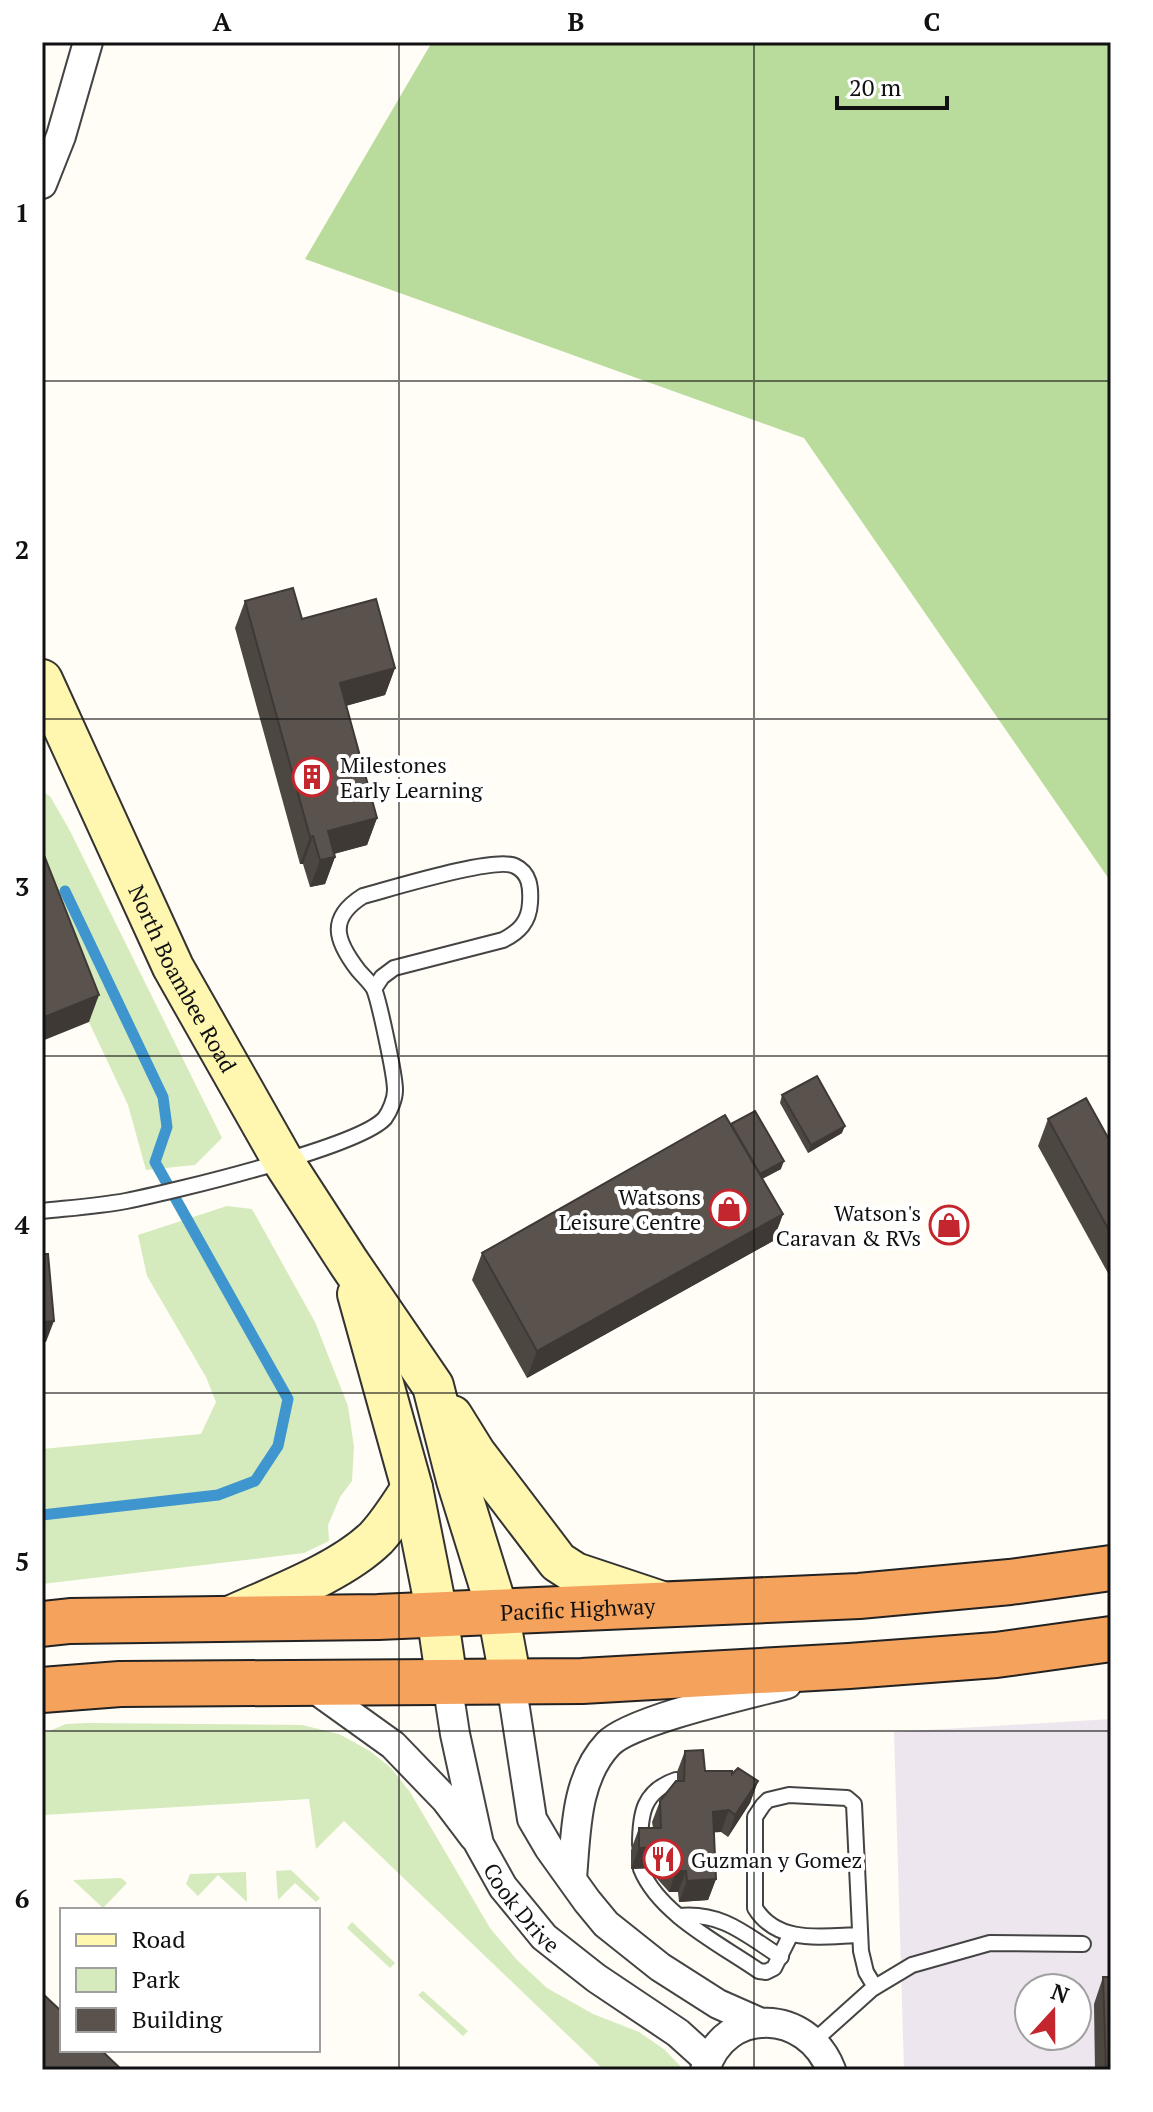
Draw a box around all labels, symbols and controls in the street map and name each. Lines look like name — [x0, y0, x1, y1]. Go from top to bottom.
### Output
text: A — [213, 4, 232, 38]
text: B — [568, 4, 584, 38]
text: C — [924, 4, 940, 38]
scale bar — [837, 60, 947, 110]
text: 20 m — [849, 71, 901, 103]
text: 1 — [15, 195, 29, 229]
text: 2 — [15, 532, 29, 566]
place label: Milestones Early Learning — [340, 750, 483, 804]
building icon: Milestones Early Learning — [291, 756, 333, 798]
text: 3 — [15, 869, 29, 903]
street label: North Boambee Road — [123, 880, 244, 1077]
place label: Watsons Leisure Centre — [559, 1182, 701, 1236]
shop icon: Watsons Leisure Centre — [708, 1188, 750, 1230]
place label: Watson's Caravan & RVs — [776, 1198, 921, 1252]
shop icon: Watson's Caravan & RVs — [928, 1204, 970, 1246]
text: 4 — [15, 1207, 30, 1241]
text: 5 — [15, 1544, 29, 1578]
street label: Pacific Highway — [499, 1590, 657, 1626]
restaurant icon: Guzman y Gomez — [642, 1838, 684, 1880]
place label: Guzman y Gomez — [691, 1845, 862, 1874]
street label: Cook Drive — [478, 1857, 566, 1959]
text: 6 — [15, 1881, 29, 1915]
legend — [60, 1908, 320, 2052]
text: Road — [132, 1923, 186, 1955]
text: Park — [132, 1963, 181, 1995]
north arrow — [1013, 1972, 1093, 2052]
text: N — [1047, 1976, 1074, 2010]
text: Building — [132, 2003, 223, 2035]

